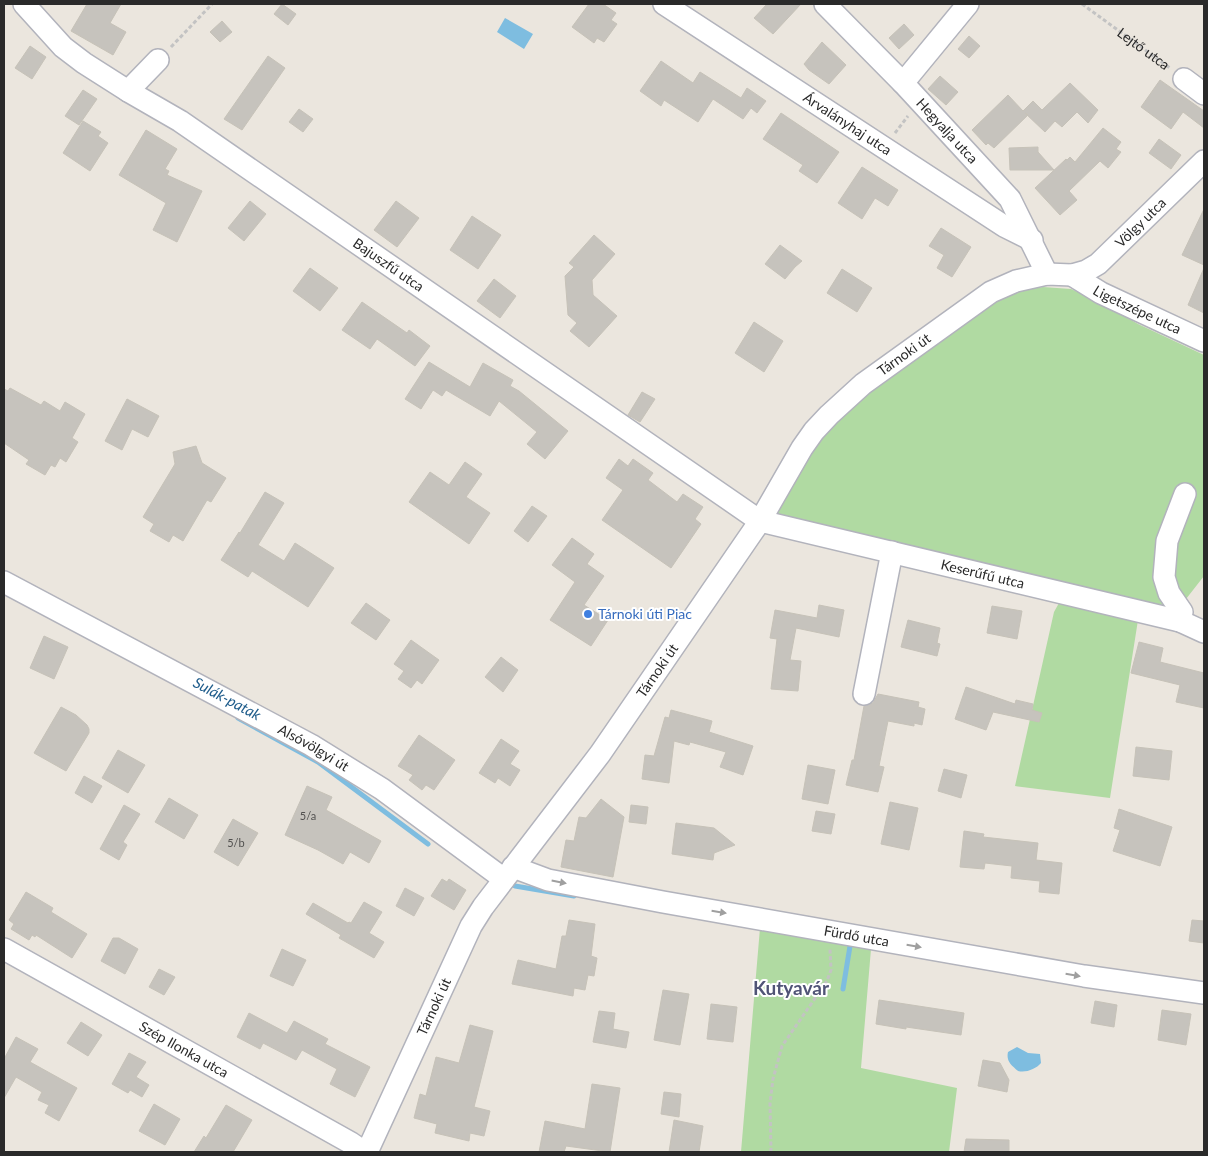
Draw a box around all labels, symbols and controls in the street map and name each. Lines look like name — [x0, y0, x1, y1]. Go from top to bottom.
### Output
street label: Lejtő utca — [1114, 24, 1173, 73]
street label: Árvalányhaj utca — [800, 88, 895, 158]
street label: Hegyalja utca — [913, 94, 982, 167]
street label: Völgy utca — [1111, 194, 1169, 251]
street label: Bajuszfű utca — [350, 234, 428, 295]
street label: Ligetszépe utca — [1090, 281, 1184, 337]
street label: Tárnoki út — [874, 329, 934, 379]
street label: Keserűfű utca — [939, 555, 1026, 592]
place label: Tárnoki úti Piac — [598, 605, 692, 622]
marker: Tárnoki úti Piac — [582, 608, 594, 620]
street label: Tárnoki út — [632, 640, 681, 700]
water label: Sulák-patak — [191, 673, 265, 724]
street label: Alsóvölgyi út — [275, 720, 352, 774]
house number: 5/a — [300, 809, 316, 822]
house number: 5/b — [227, 836, 245, 849]
one-way arrow — [552, 879, 568, 887]
one-way arrow — [711, 908, 727, 916]
street label: Fürdő utca — [823, 921, 891, 950]
one-way arrow — [906, 942, 922, 950]
one-way arrow — [1066, 971, 1082, 979]
street label: Tárnoki út — [413, 975, 454, 1038]
district label: Kutyavár — [753, 976, 830, 999]
street label: Szép Ilonka utca — [136, 1017, 232, 1081]

